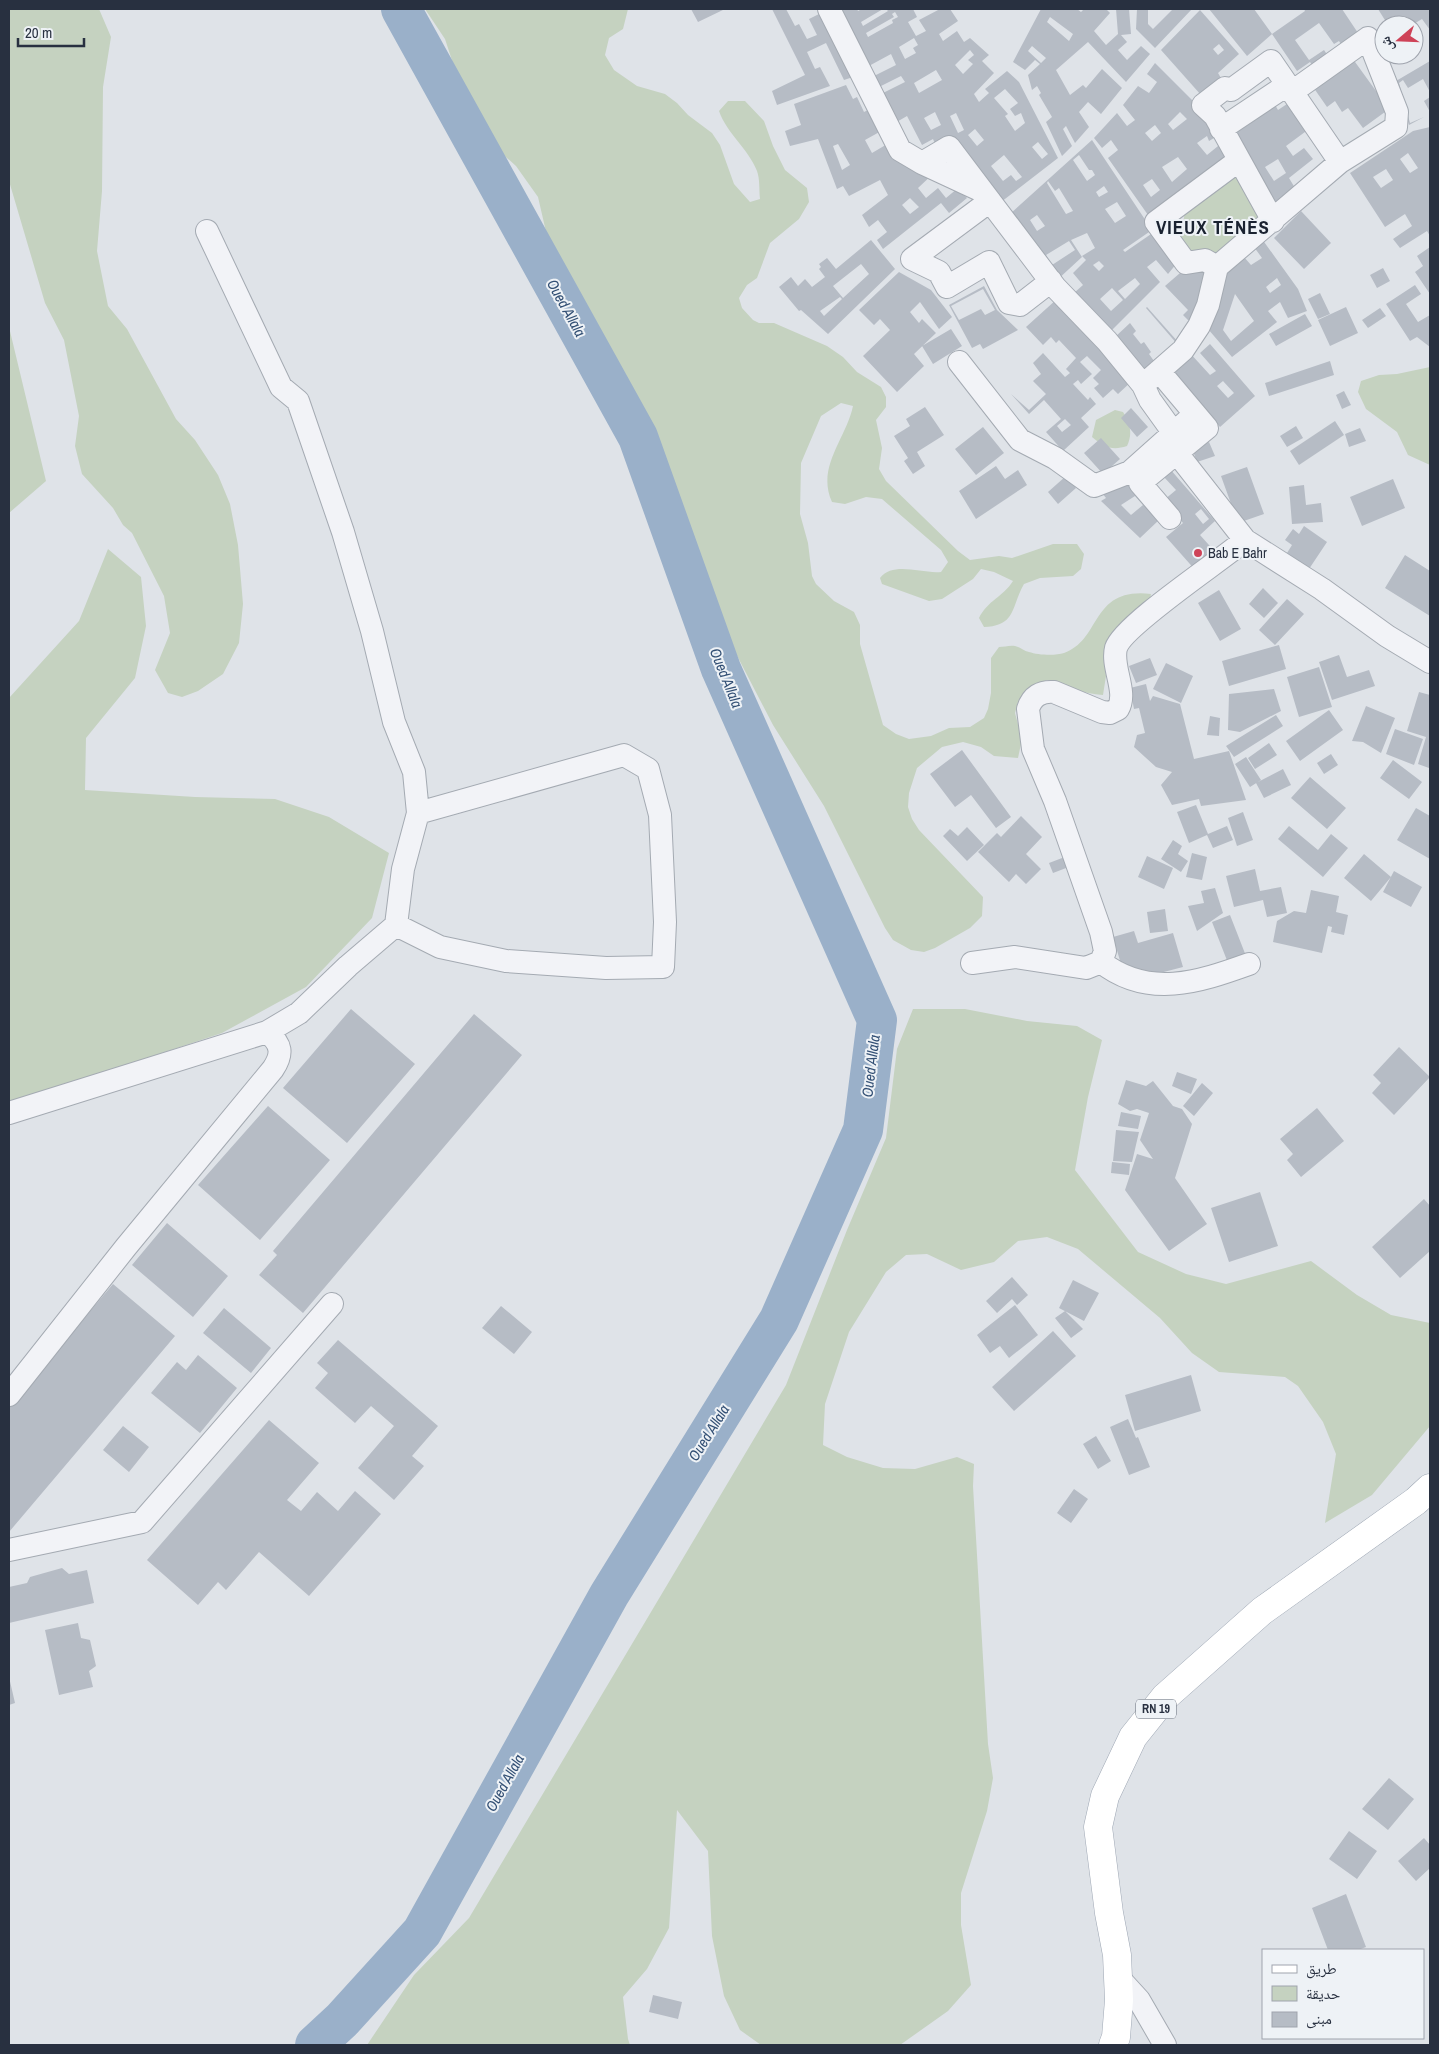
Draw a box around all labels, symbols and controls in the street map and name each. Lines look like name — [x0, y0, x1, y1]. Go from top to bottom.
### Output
scale bar — [18, 15, 84, 47]
north arrow — [1374, 15, 1424, 65]
text: 20 m — [25, 22, 52, 43]
text: ش — [1376, 34, 1398, 54]
district label: VIEUX TÉNÈS — [1156, 214, 1270, 240]
water label: Oued Allala — [542, 275, 591, 340]
place label: Bab E Bahr — [1208, 544, 1267, 562]
marker: Bab E Bahr — [1192, 547, 1204, 559]
water label: Oued Allala — [705, 645, 748, 711]
water label: Oued Allala — [856, 1033, 885, 1098]
water label: Oued Allala — [683, 1400, 734, 1465]
road number: RN 19 — [1136, 1700, 1176, 1718]
water label: Oued Allala — [480, 1750, 529, 1815]
legend — [1262, 1949, 1424, 2039]
text: طريق — [1306, 1958, 1337, 1979]
text: حديقة — [1306, 1983, 1341, 2004]
text: مبنى — [1306, 2008, 1332, 2029]

